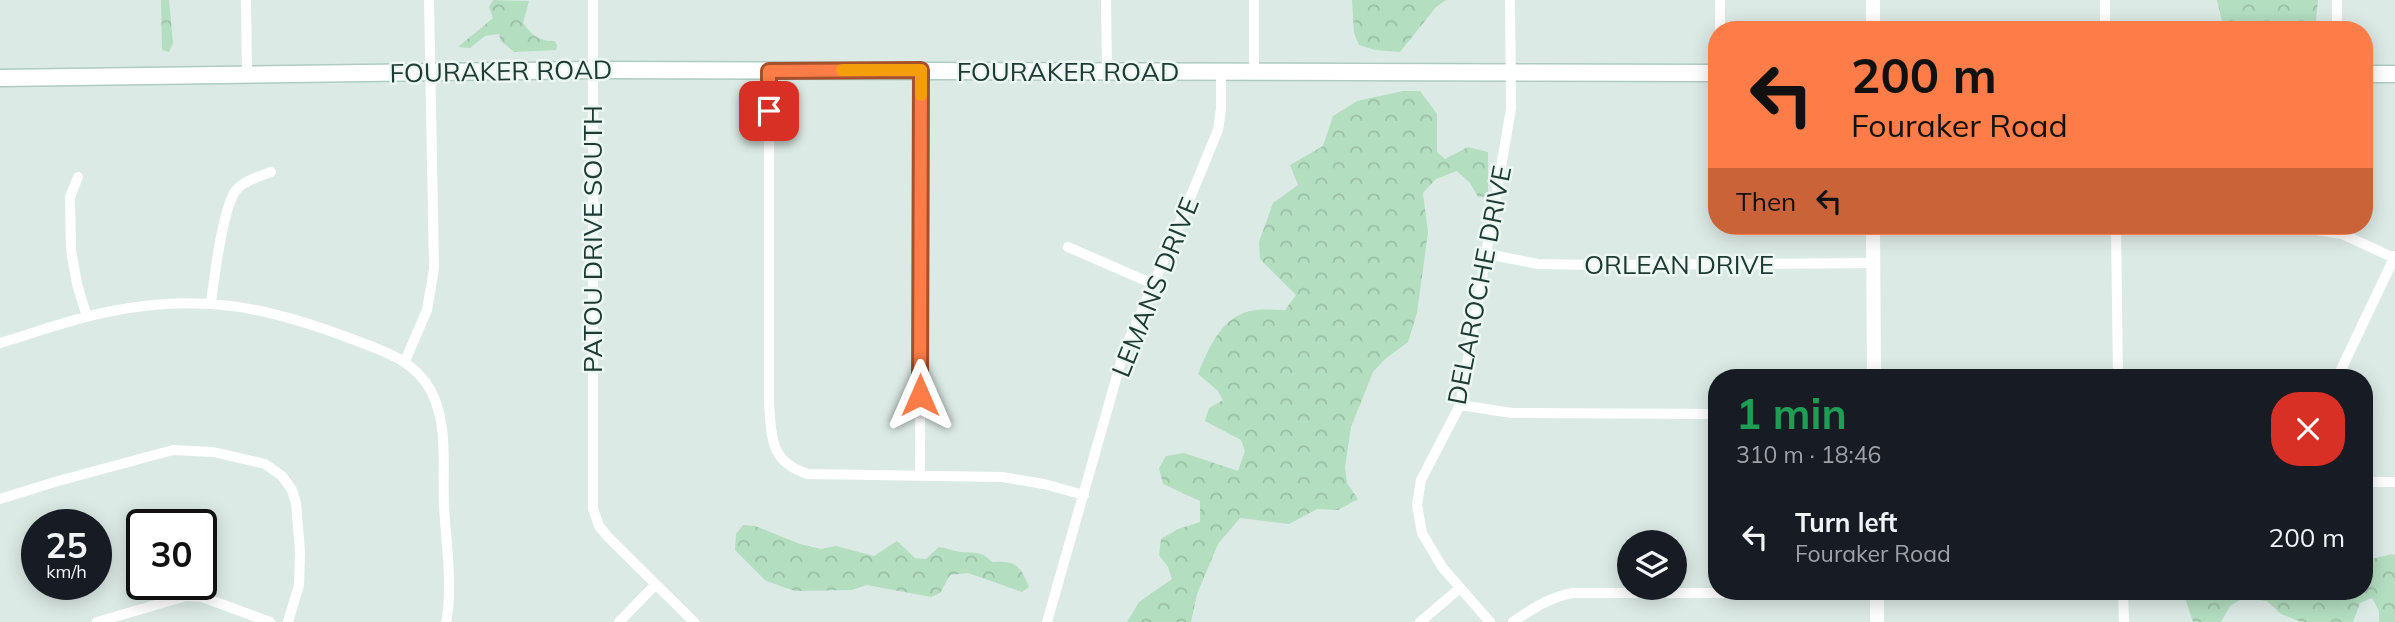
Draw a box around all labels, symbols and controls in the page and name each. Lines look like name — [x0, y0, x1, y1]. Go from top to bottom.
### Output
text: 200 m — [1851, 44, 1997, 105]
icon: left — [1736, 49, 1827, 140]
street label: FOURAKER ROAD — [389, 53, 613, 89]
street label: FOURAKER ROAD — [957, 55, 1179, 88]
pin — [739, 81, 799, 141]
icon: arrive — [750, 92, 788, 130]
street label: PATOU DRIVE SOUTH — [576, 105, 609, 373]
text: Fouraker Road — [1851, 105, 2068, 145]
street label: DELAROCHE DRIVE — [1440, 163, 1518, 407]
icon: left — [1810, 182, 1848, 220]
text: Then — [1736, 185, 1796, 218]
street label: LEMANS DRIVE — [1104, 192, 1206, 382]
street label: ORLEAN DRIVE — [1584, 248, 1774, 281]
position arrow — [883, 358, 957, 432]
text: 1 min — [1736, 387, 1847, 440]
button: close — [2271, 392, 2345, 466]
text: 310 m · 18:46 — [1736, 440, 1881, 469]
text: Turn left — [1795, 506, 1897, 539]
speed limit sign: 30 — [126, 509, 217, 600]
icon: left — [1736, 518, 1774, 556]
text: 200 m — [2269, 521, 2345, 554]
text: 25 — [45, 523, 88, 567]
map controls — [1617, 530, 1687, 600]
button: layers — [1617, 530, 1687, 600]
text: Fouraker Road — [1795, 539, 1951, 568]
text: km/h — [46, 560, 87, 583]

